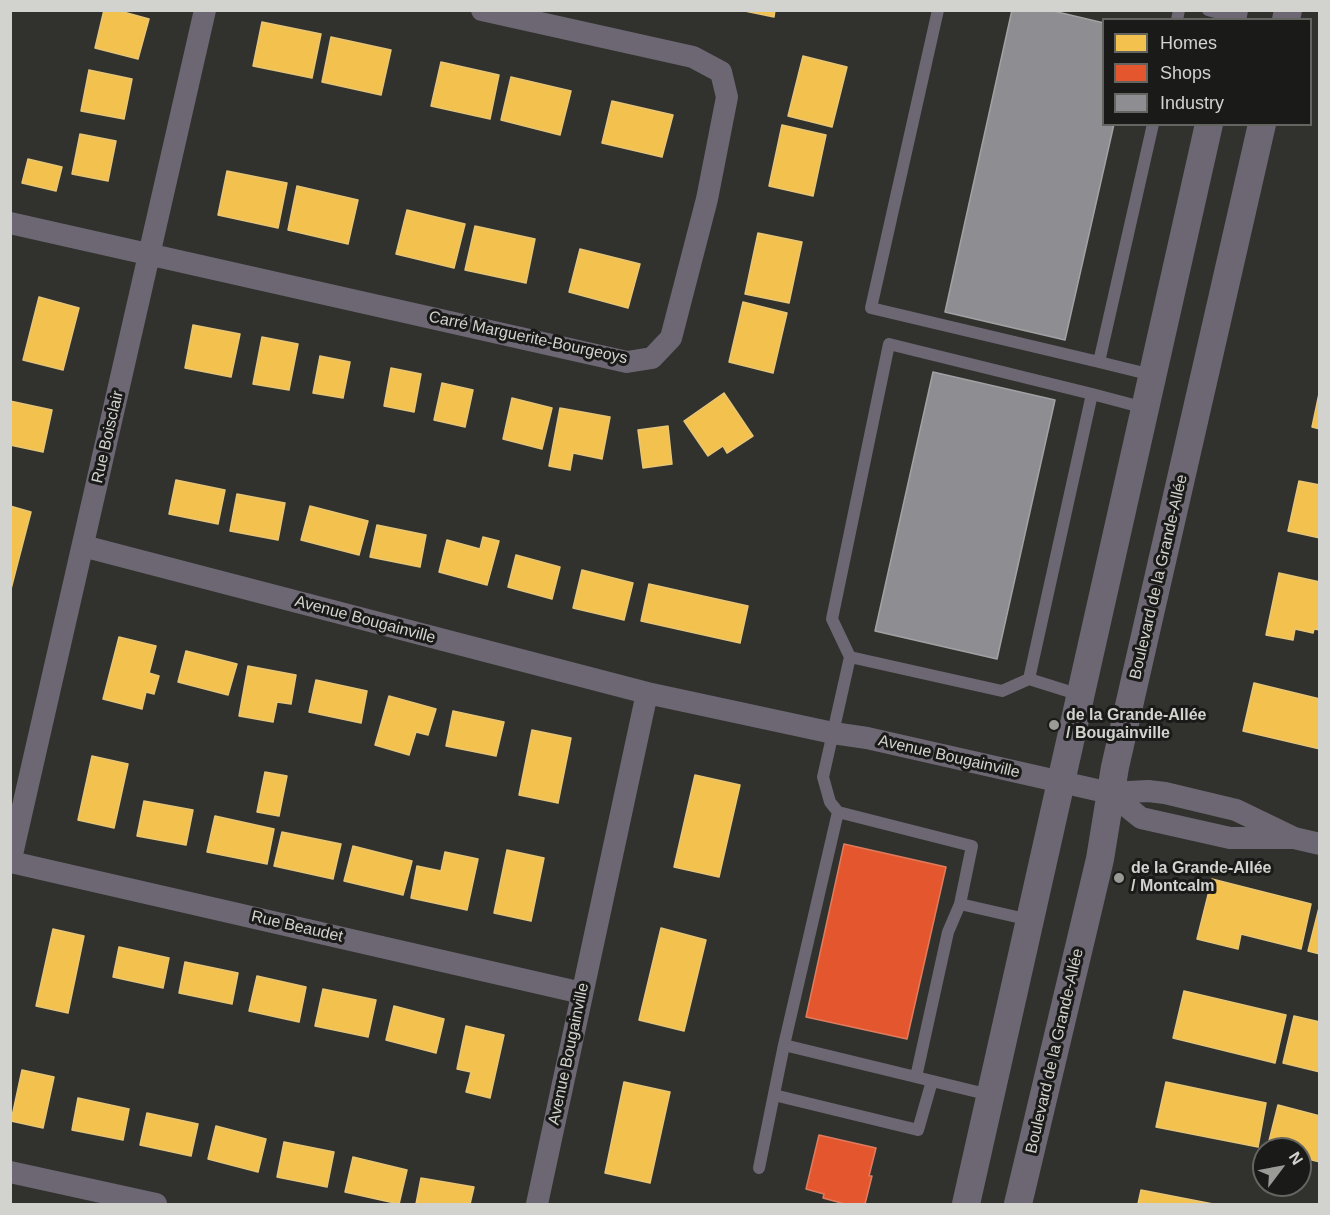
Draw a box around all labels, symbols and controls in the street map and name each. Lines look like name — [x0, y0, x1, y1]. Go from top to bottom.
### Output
legend — [1102, 18, 1312, 126]
text: Homes — [1160, 33, 1217, 53]
text: Shops — [1160, 63, 1211, 83]
text: Industry — [1160, 93, 1224, 113]
street label: Carré Marguerite-Bourgeoys — [427, 308, 629, 368]
street label: Rue Boisclair — [88, 389, 128, 485]
street label: Boulevard de la Grande-Allée — [1126, 473, 1192, 681]
street label: Avenue Bougainville — [293, 592, 437, 648]
place label: de la Grande-Allée / Bougainville — [1066, 706, 1206, 744]
marker: de la Grande-Allée / Bougainville — [1047, 718, 1061, 732]
street label: Avenue Bougainville — [876, 731, 1022, 783]
place label: de la Grande-Allée / Montcalm — [1131, 859, 1271, 897]
marker: de la Grande-Allée / Montcalm — [1112, 871, 1126, 885]
street label: Rue Beaudet — [249, 907, 345, 947]
street label: Boulevard de la Grande-Allée — [1022, 947, 1088, 1155]
street label: Avenue Bougainville — [545, 981, 593, 1127]
north arrow — [1252, 1137, 1312, 1197]
text: N — [1286, 1149, 1306, 1168]

